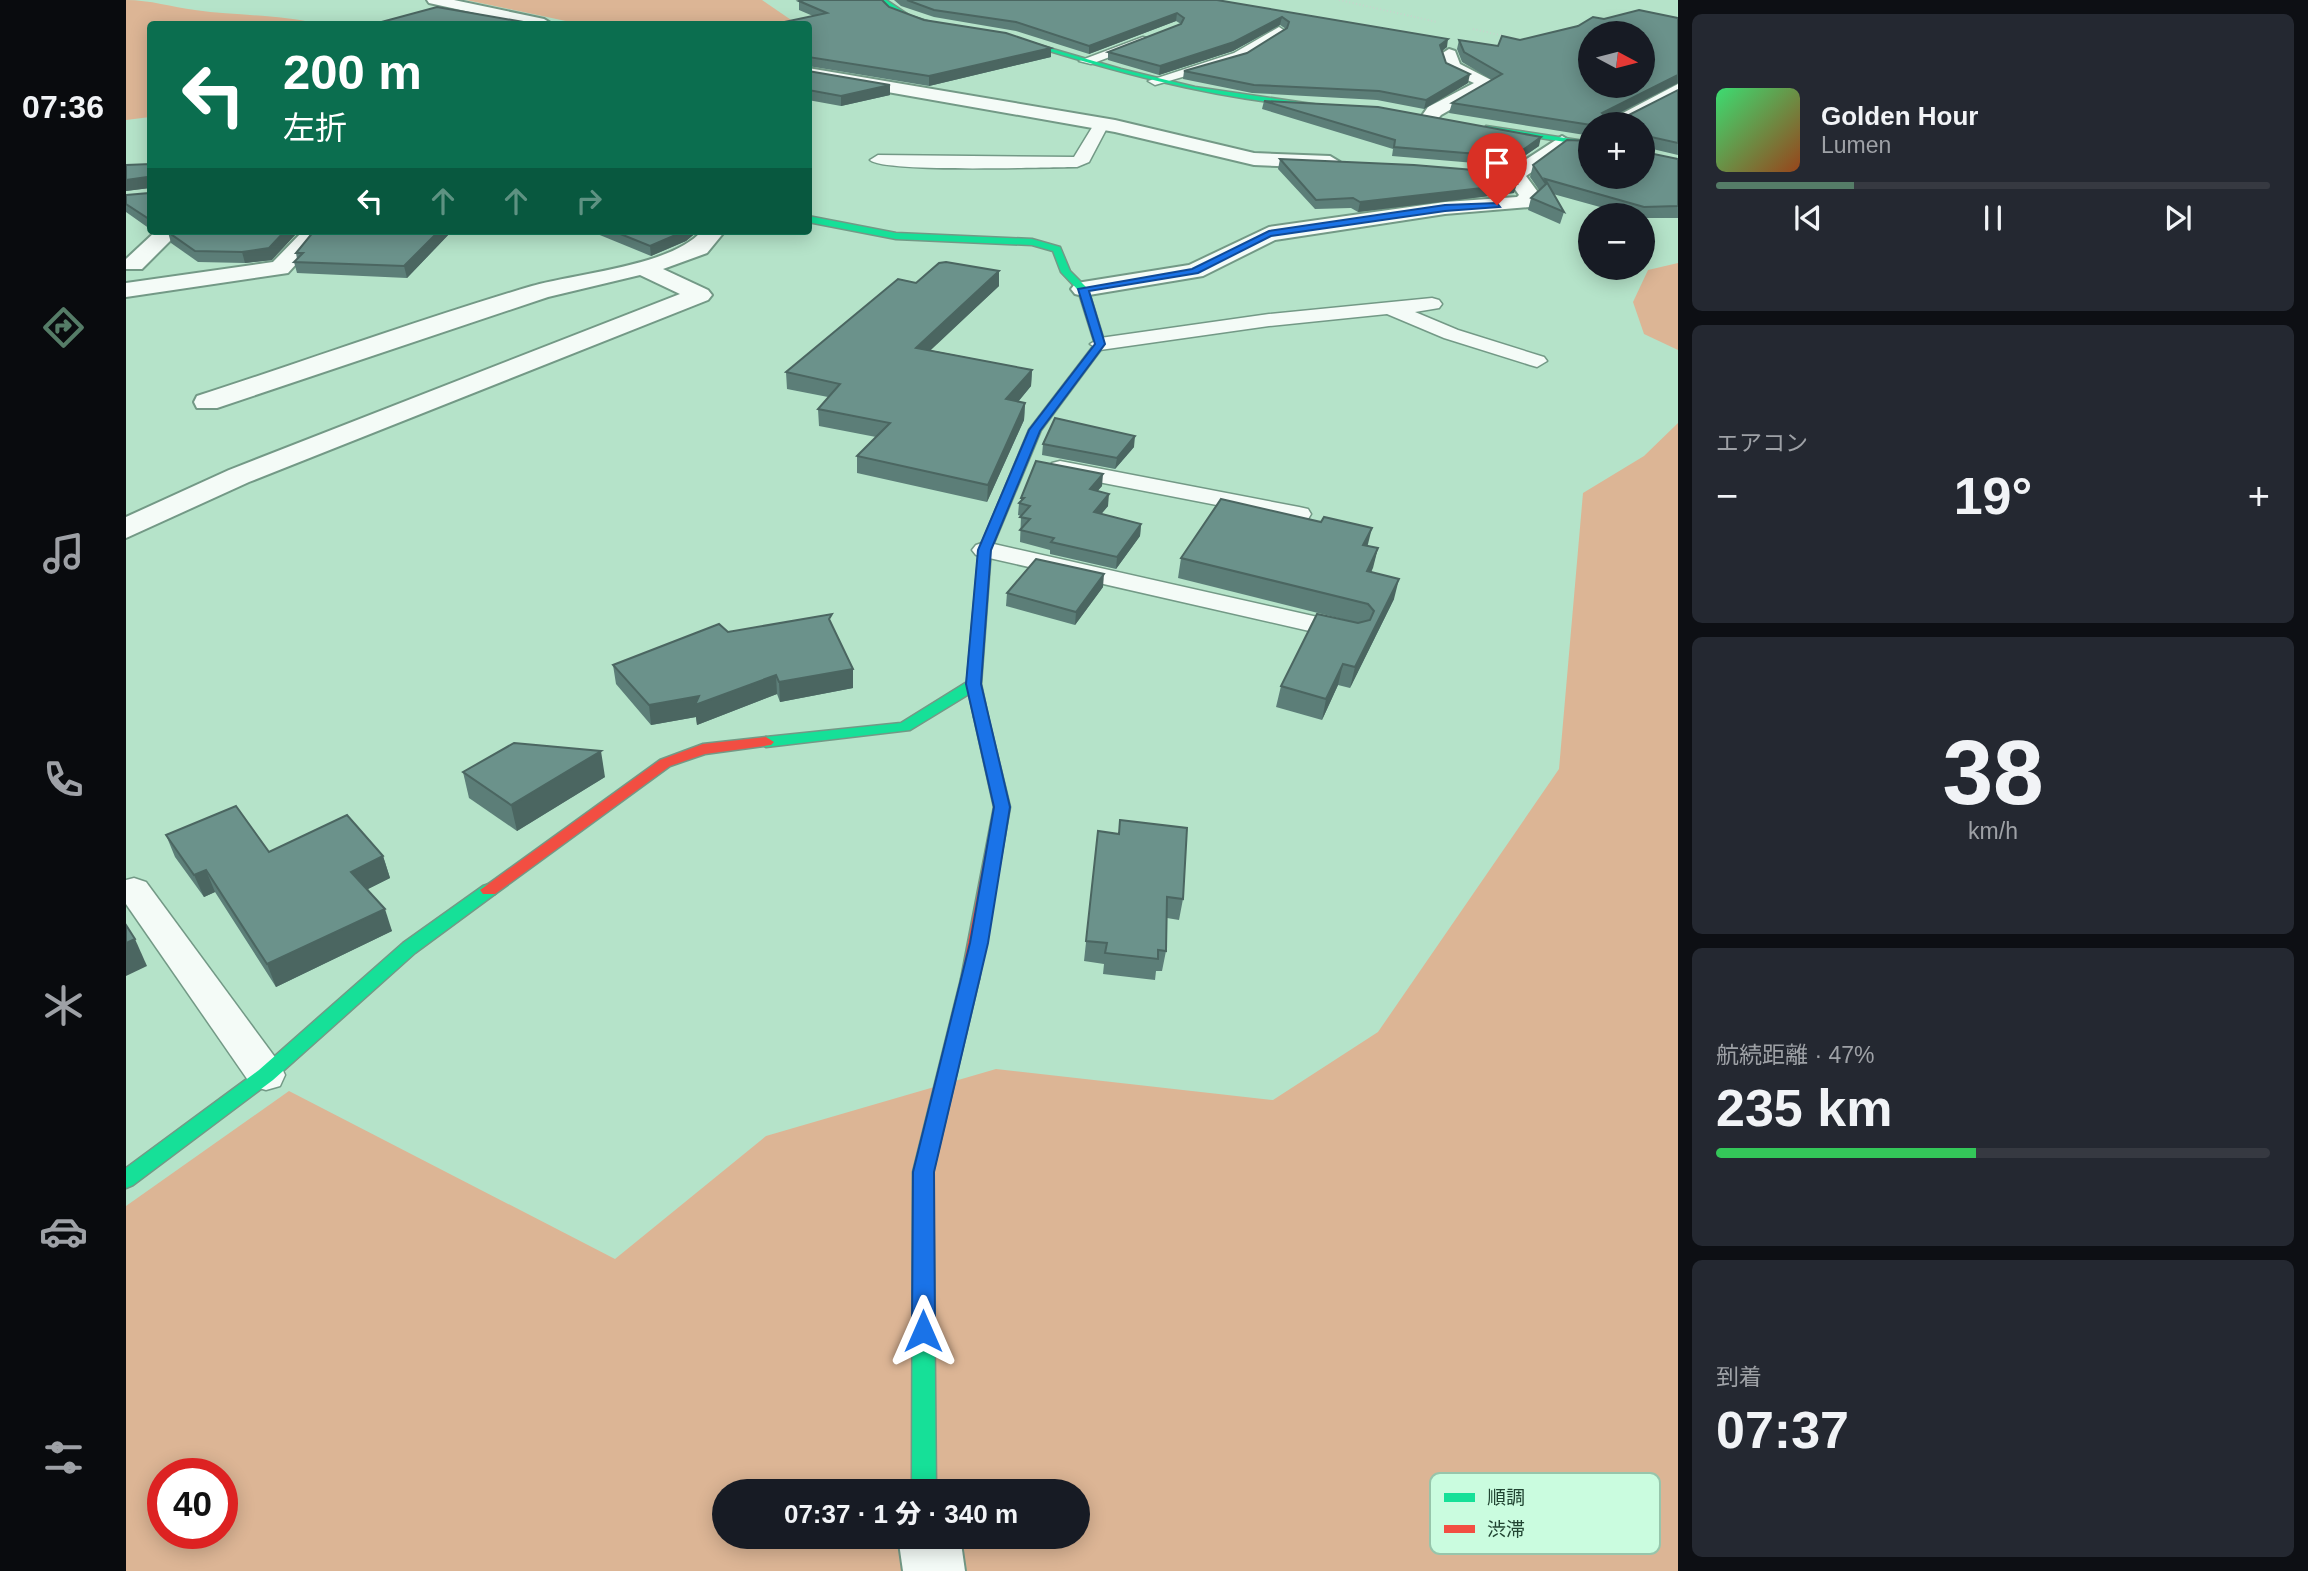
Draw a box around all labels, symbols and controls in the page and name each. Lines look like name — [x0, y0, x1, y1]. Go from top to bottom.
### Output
north arrow — [1578, 21, 1656, 98]
map controls — [1578, 21, 1655, 280]
text: 200 m — [283, 45, 422, 99]
icon: left — [168, 49, 259, 140]
text: 07:36 — [22, 89, 104, 125]
text: Golden Hour — [1821, 101, 1978, 131]
text: 左折 — [283, 110, 347, 146]
button: + — [1578, 112, 1655, 189]
text: Lumen — [1821, 132, 1891, 158]
pin — [1467, 133, 1527, 205]
icon: arrive — [1478, 144, 1516, 182]
icon: left — [351, 182, 389, 220]
icon: ahead — [424, 182, 462, 220]
icon: ahead — [497, 182, 535, 220]
icon: right — [570, 182, 608, 220]
icon: previous — [1789, 199, 1827, 237]
icon: pause — [1974, 199, 2012, 237]
icon: next — [2159, 199, 2197, 237]
button: − — [1578, 203, 1655, 280]
icon: directions — [39, 303, 88, 352]
text: エアコン — [1716, 430, 1808, 456]
text: 19° — [1954, 467, 2032, 525]
text: − — [1716, 475, 1738, 517]
text: + — [2248, 475, 2270, 517]
icon: music — [39, 529, 88, 578]
text: 38 — [1942, 722, 2044, 823]
icon: phone — [39, 755, 88, 804]
text: km/h — [1968, 818, 2018, 844]
icon: climate — [39, 981, 88, 1030]
text: 航続距離 · 47% — [1716, 1042, 1874, 1068]
text: 235 km — [1716, 1079, 1892, 1137]
icon: car — [39, 1207, 88, 1256]
position arrow — [886, 1294, 960, 1368]
text: 到着 — [1716, 1364, 1762, 1390]
text: 07:37 — [1716, 1401, 1849, 1459]
icon: filters — [39, 1433, 88, 1482]
speed limit sign: 40 — [147, 1458, 238, 1549]
legend — [1430, 1473, 1660, 1554]
text: 順調 — [1487, 1487, 1525, 1508]
text: 07:37 · 1 分 · 340 m — [784, 1499, 1018, 1529]
text: 渋滞 — [1487, 1519, 1525, 1540]

